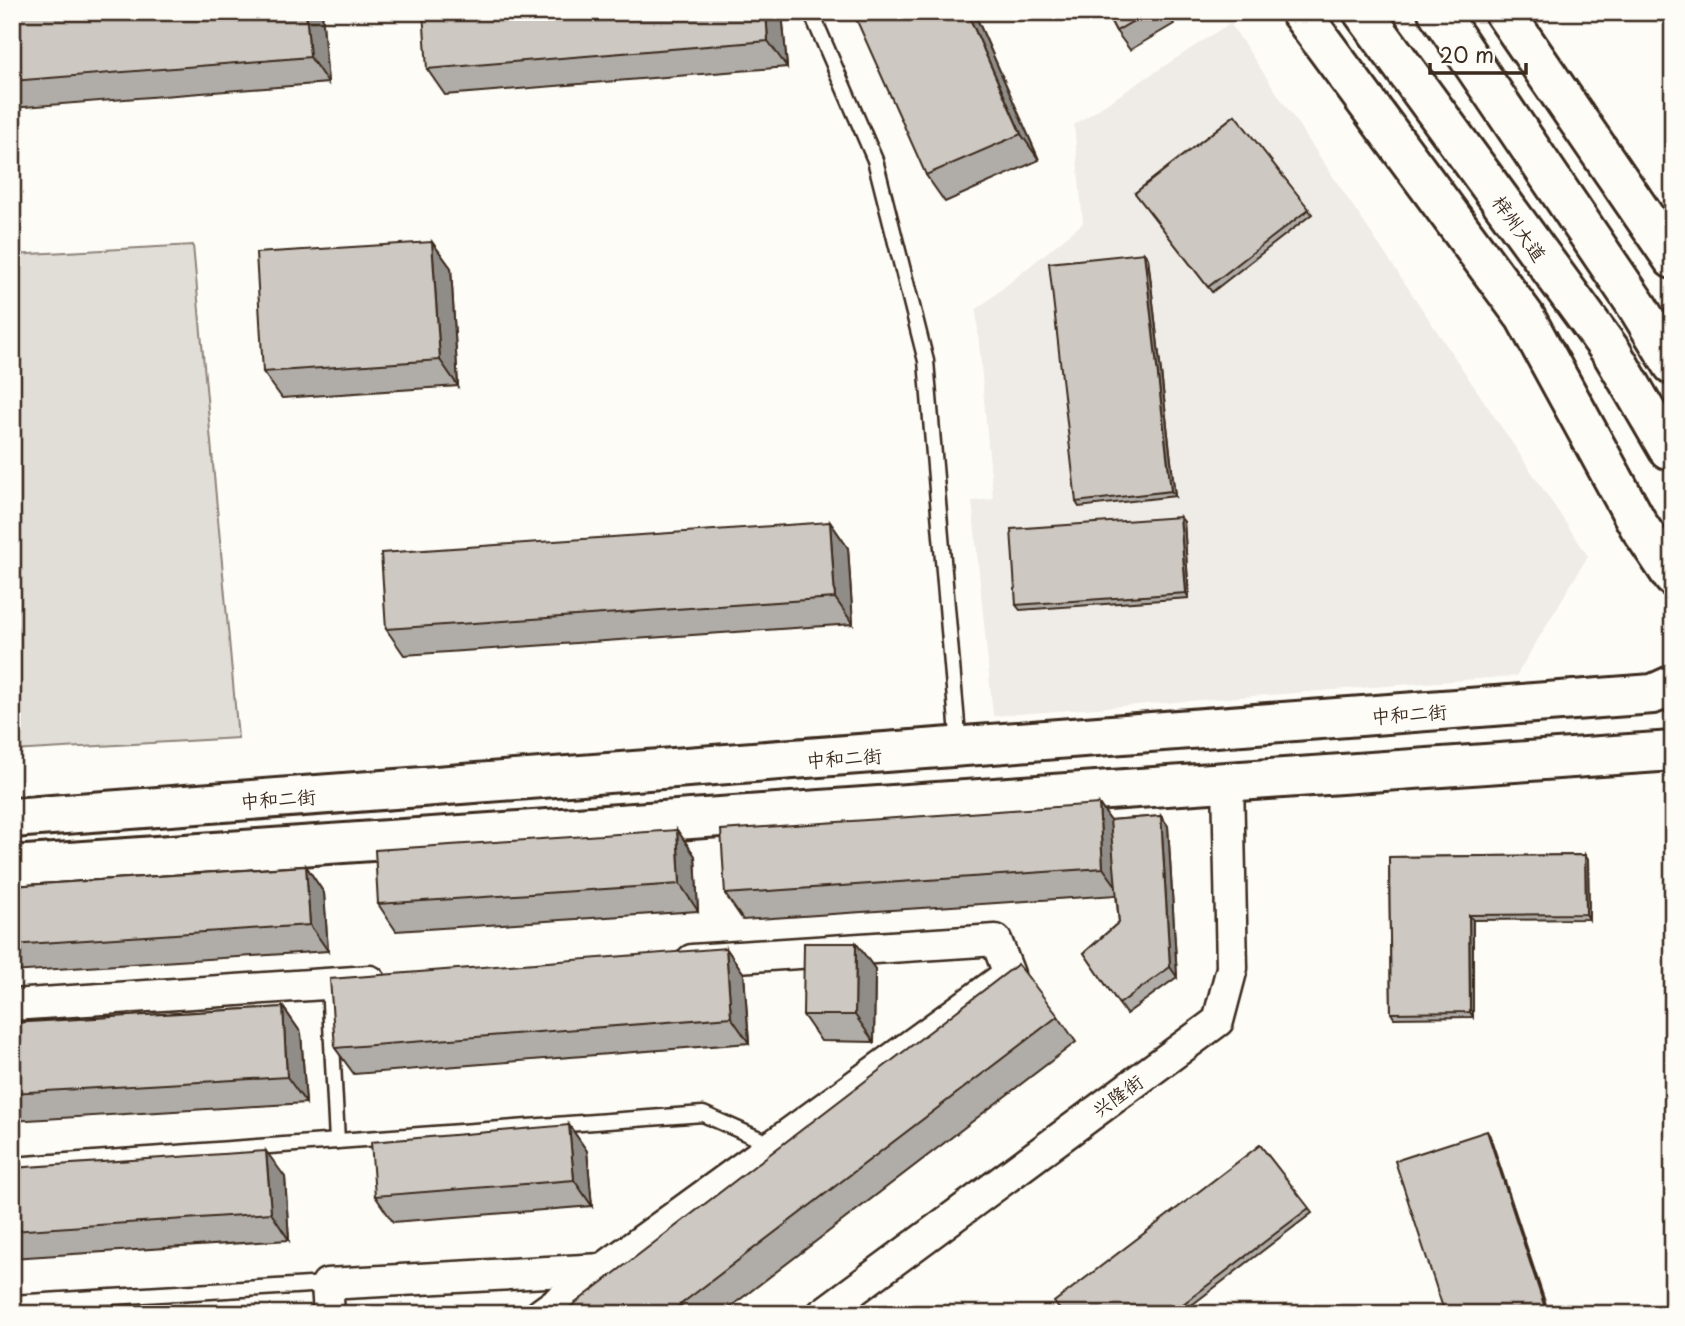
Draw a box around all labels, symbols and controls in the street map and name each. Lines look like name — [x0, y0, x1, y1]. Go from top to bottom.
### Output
scale bar — [1430, 32, 1526, 76]
text: 20 m — [1440, 38, 1494, 70]
street label: 梓州大道 — [1486, 189, 1554, 267]
street label: 中和二街 — [1370, 696, 1448, 730]
street label: 中和二街 — [805, 740, 883, 774]
street label: 中和二街 — [239, 781, 317, 815]
street label: 兴隆街 — [1086, 1067, 1148, 1123]

